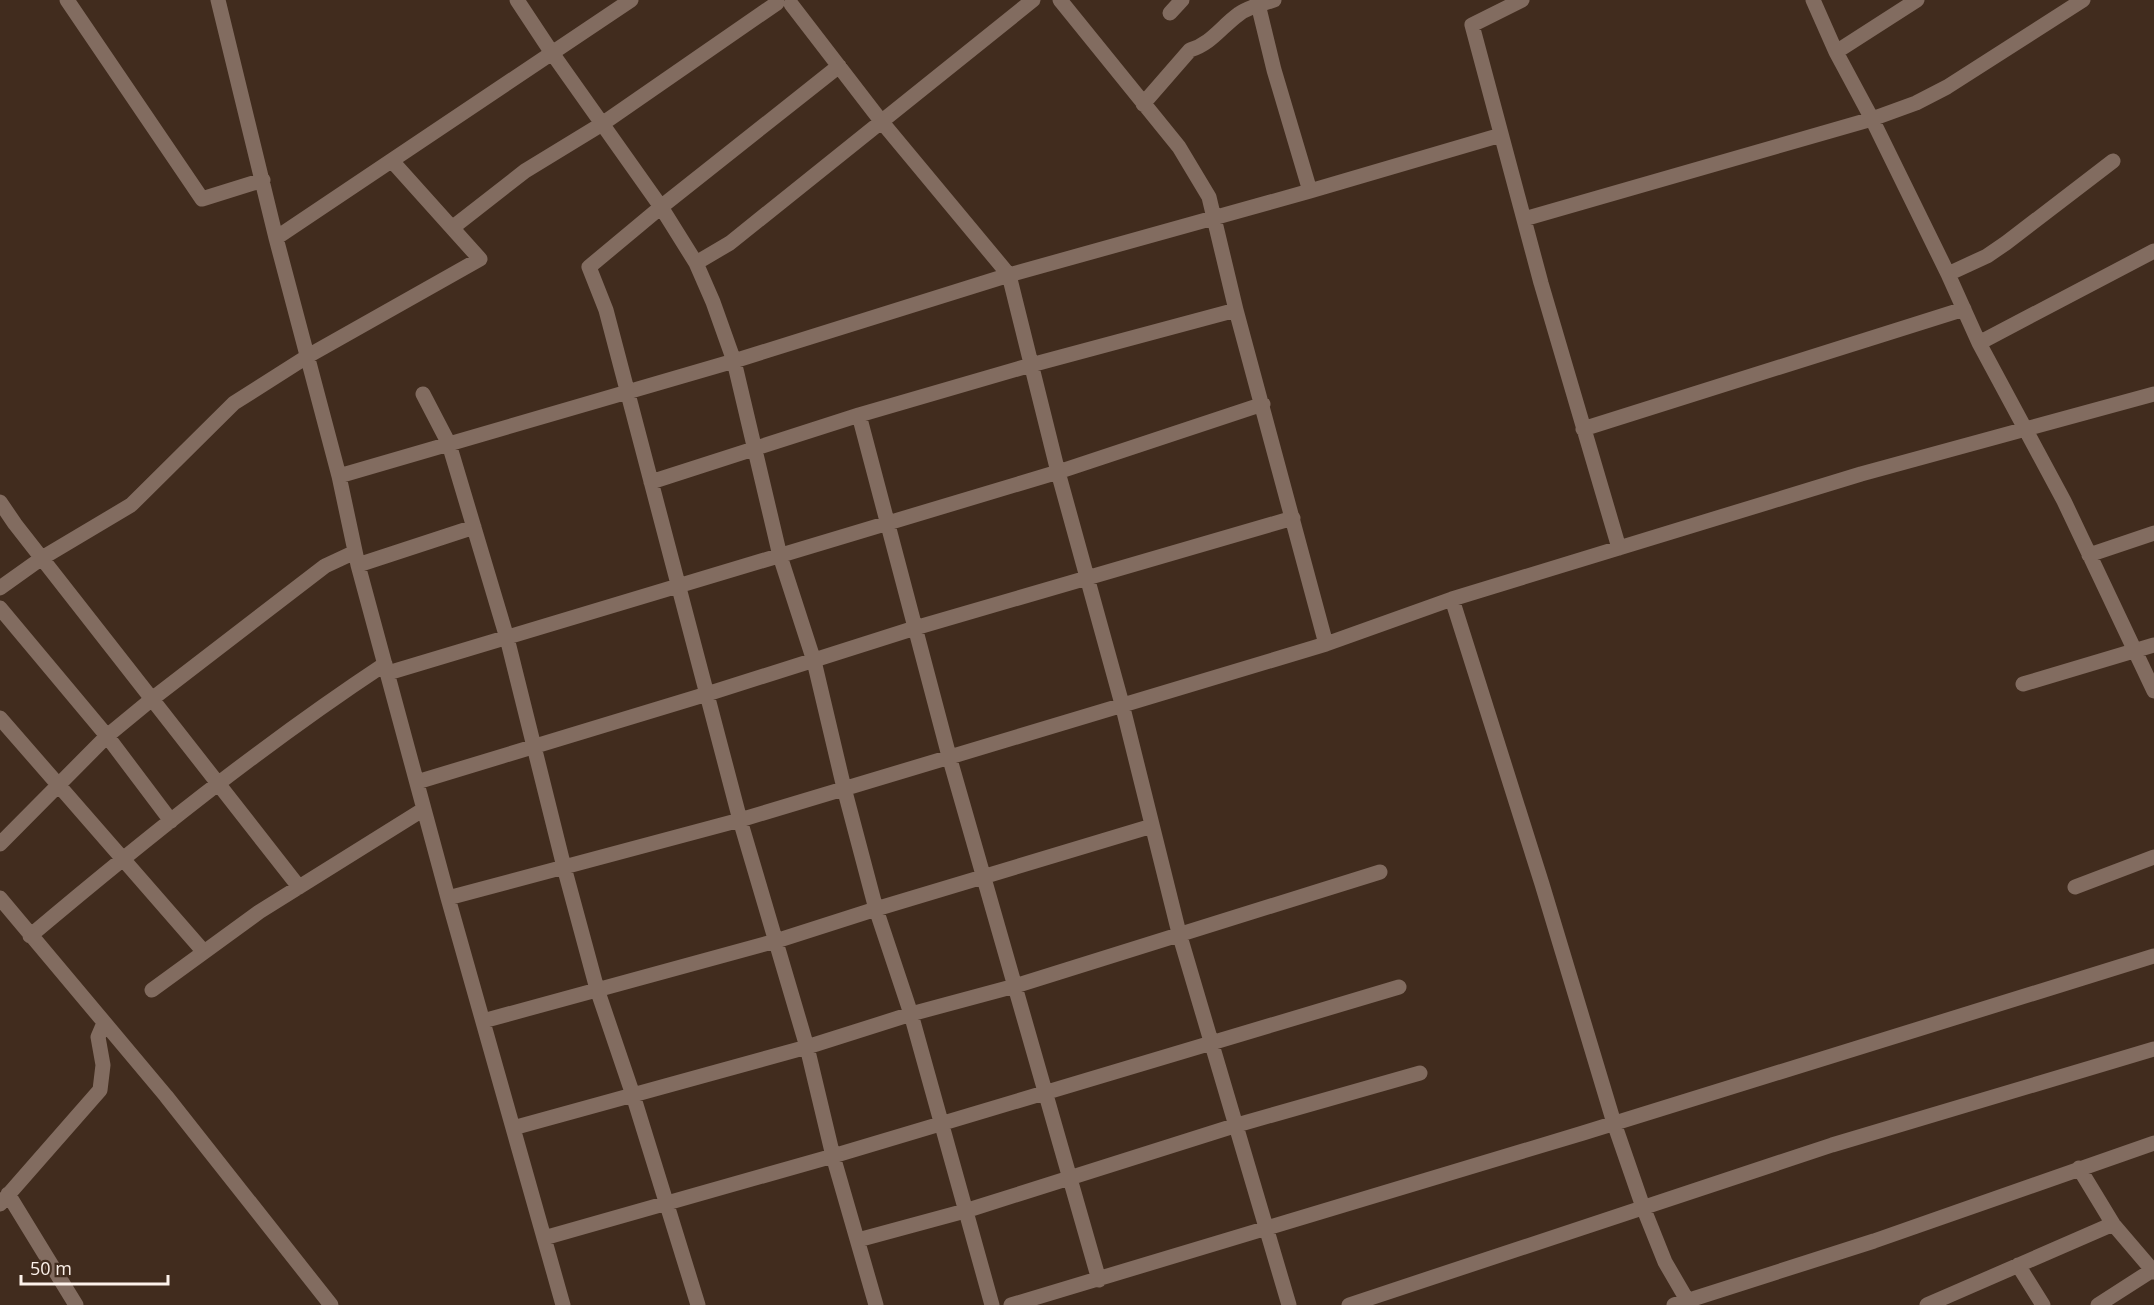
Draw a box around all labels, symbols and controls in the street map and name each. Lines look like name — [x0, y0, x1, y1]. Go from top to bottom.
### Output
scale bar — [21, 1248, 168, 1286]
text: 50 m — [30, 1256, 72, 1280]

